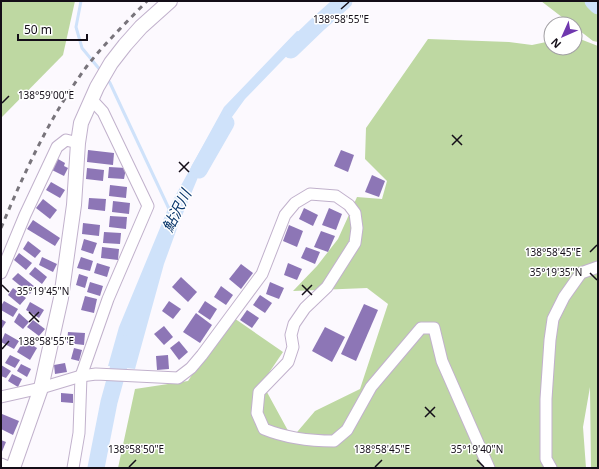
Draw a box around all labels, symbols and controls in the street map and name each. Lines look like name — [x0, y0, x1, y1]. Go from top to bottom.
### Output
text: 138°58'55"E — [313, 12, 369, 26]
scale bar — [18, 16, 87, 42]
north arrow — [543, 16, 583, 56]
text: 50 m — [24, 21, 52, 38]
text: N — [547, 35, 564, 52]
text: 138°59'00"E — [18, 88, 74, 102]
water label: 鮎沢川 — [157, 184, 196, 235]
text: 138°58'45"E — [525, 245, 581, 259]
text: 35°19'35"N — [530, 265, 582, 279]
text: 35°19'45"N — [17, 284, 69, 298]
text: 138°58'55"E — [18, 334, 74, 348]
text: 138°58'50"E — [108, 442, 164, 456]
text: 138°58'45"E — [354, 442, 410, 456]
text: 35°19'40"N — [451, 442, 503, 456]

